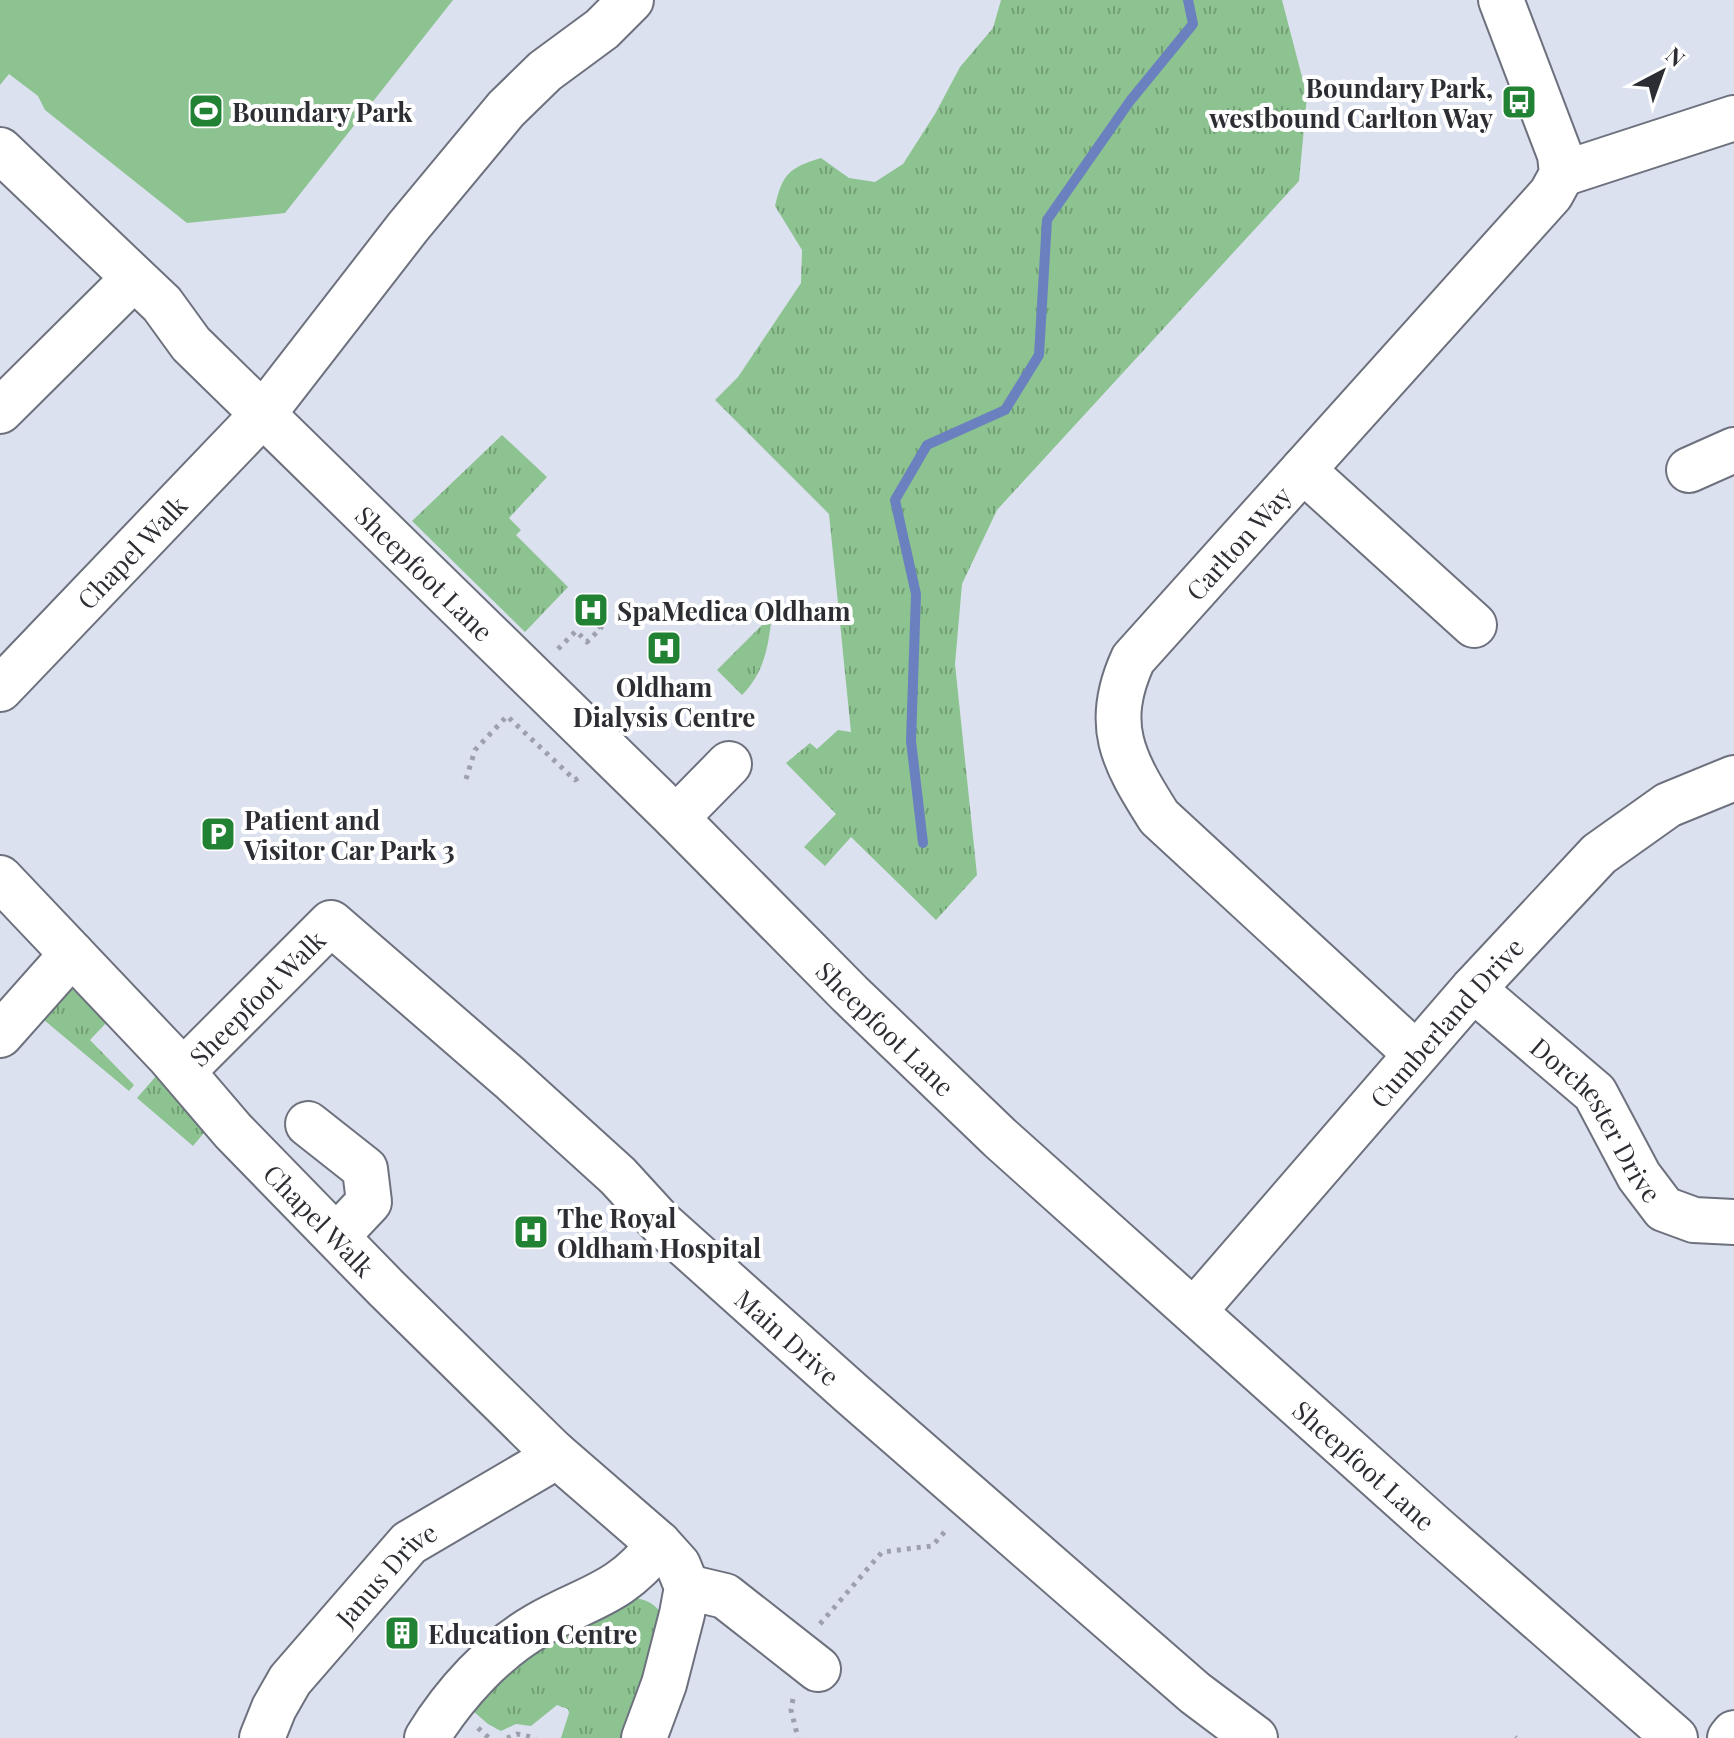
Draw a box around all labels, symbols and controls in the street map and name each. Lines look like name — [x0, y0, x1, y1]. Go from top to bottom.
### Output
north arrow — [1622, 32, 1702, 112]
text: N — [1660, 40, 1692, 73]
place label: Boundary Park, westbound Carlton Way — [1208, 70, 1494, 135]
bus stop icon: Boundary Park, westbound Carlton Way — [1500, 83, 1538, 121]
sports icon: Boundary Park — [187, 92, 225, 130]
place label: Boundary Park — [232, 94, 413, 129]
street label: Carlton Way — [1177, 478, 1298, 607]
street label: Chapel Walk — [69, 487, 194, 616]
street label: Sheepfoot Lane — [348, 497, 501, 648]
hospital icon: SpaMedica Oldham — [572, 591, 610, 629]
place label: SpaMedica Oldham — [617, 593, 851, 628]
hospital icon: Oldham Dialysis Centre — [645, 629, 683, 667]
place label: Oldham Dialysis Centre — [573, 669, 755, 734]
place label: Patient and Visitor Car Park 3 — [243, 802, 455, 867]
parking icon: Patient and Visitor Car Park 3 — [199, 815, 237, 853]
street label: Sheepfoot Walk — [181, 921, 333, 1073]
street label: Cumberland Drive — [1361, 929, 1530, 1114]
street label: Sheepfoot Lane — [809, 953, 963, 1103]
street label: Dorchester Drive — [1524, 1029, 1670, 1209]
street label: Chapel Walk — [257, 1156, 383, 1284]
place label: The Royal Oldham Hospital — [557, 1200, 761, 1265]
hospital icon: The Royal Oldham Hospital — [512, 1213, 550, 1251]
street label: Main Drive — [728, 1281, 848, 1393]
street label: Sheepfoot Lane — [1286, 1392, 1443, 1538]
street label: Janus Drive — [327, 1513, 443, 1634]
building icon: Education Centre — [383, 1614, 421, 1652]
place label: Education Centre — [428, 1616, 637, 1651]

